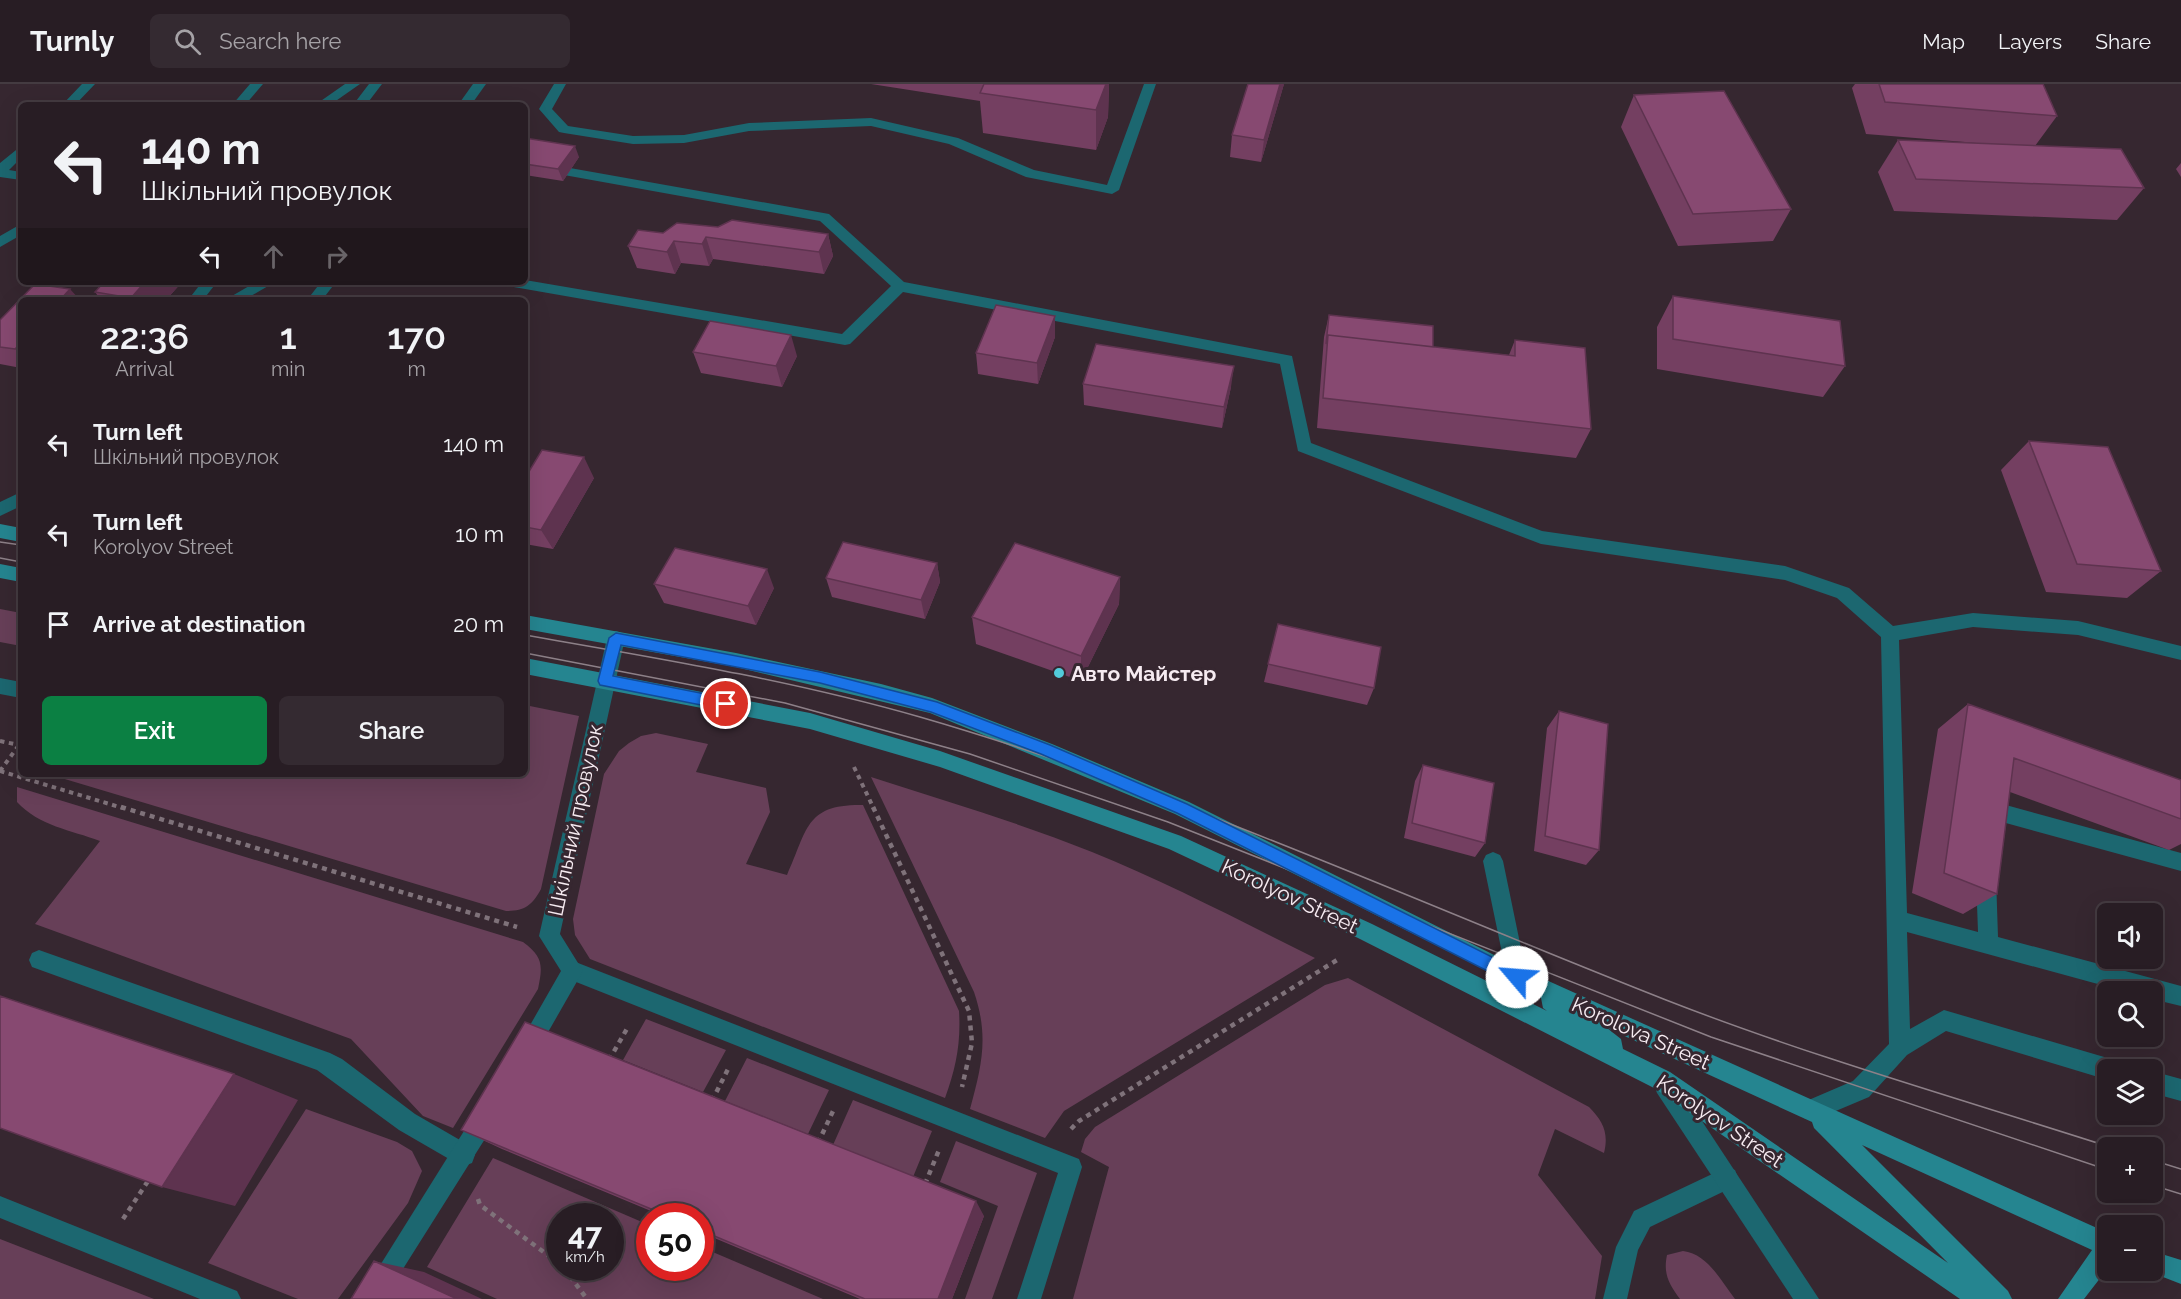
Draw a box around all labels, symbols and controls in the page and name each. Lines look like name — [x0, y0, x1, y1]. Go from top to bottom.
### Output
search box — [150, 14, 570, 68]
text: Turnly — [30, 25, 114, 58]
icon: search — [171, 25, 204, 58]
text: Search here — [219, 28, 341, 54]
text: Map — [1922, 29, 1965, 54]
text: Layers — [1998, 29, 2062, 54]
text: Share — [2095, 29, 2151, 54]
text: 140 m — [141, 125, 261, 174]
icon: left — [42, 126, 120, 204]
text: Шкільний провулок — [141, 175, 392, 206]
icon: left — [194, 240, 227, 273]
icon: ahead — [257, 240, 290, 273]
icon: right — [320, 240, 353, 273]
text: 22:36 — [100, 315, 189, 357]
text: 1 — [280, 315, 297, 357]
text: 170 — [387, 315, 446, 357]
text: Arrival — [115, 357, 174, 381]
text: min — [271, 357, 305, 381]
text: m — [407, 357, 426, 381]
text: Turn left — [93, 419, 183, 445]
icon: left — [42, 428, 75, 461]
text: 140 m — [443, 431, 504, 457]
text: Шкільний провулок — [93, 445, 279, 469]
text: Turn left — [93, 509, 183, 535]
icon: left — [42, 518, 75, 551]
text: 10 m — [455, 521, 504, 547]
text: Korolyov Street — [93, 535, 234, 559]
icon: arrive — [42, 608, 75, 641]
text: Arrive at destination — [93, 611, 306, 637]
text: 20 m — [453, 611, 504, 637]
place label: Авто Майстер — [1071, 661, 1216, 686]
marker: Авто Майстер — [1052, 666, 1066, 680]
pin — [700, 678, 751, 729]
icon: arrive — [709, 687, 742, 720]
button: Exit — [42, 696, 267, 765]
button: Share — [279, 696, 504, 765]
street label: Шкільний провулок — [542, 722, 608, 918]
street label: Korolyov Street — [1218, 853, 1362, 939]
map controls — [2097, 903, 2163, 1281]
button: sound — [2097, 903, 2163, 969]
position arrow — [1485, 945, 1549, 1009]
button: search — [2097, 981, 2163, 1047]
street label: Korolova Street — [1568, 991, 1714, 1075]
button: layers — [2097, 1059, 2163, 1125]
street label: Korolyov Street — [1652, 1069, 1788, 1173]
button: + — [2097, 1137, 2163, 1203]
speed limit sign: 50 — [636, 1203, 714, 1281]
button: − — [2097, 1215, 2163, 1281]
text: 47 — [568, 1217, 602, 1252]
text: km/h — [565, 1248, 605, 1266]

